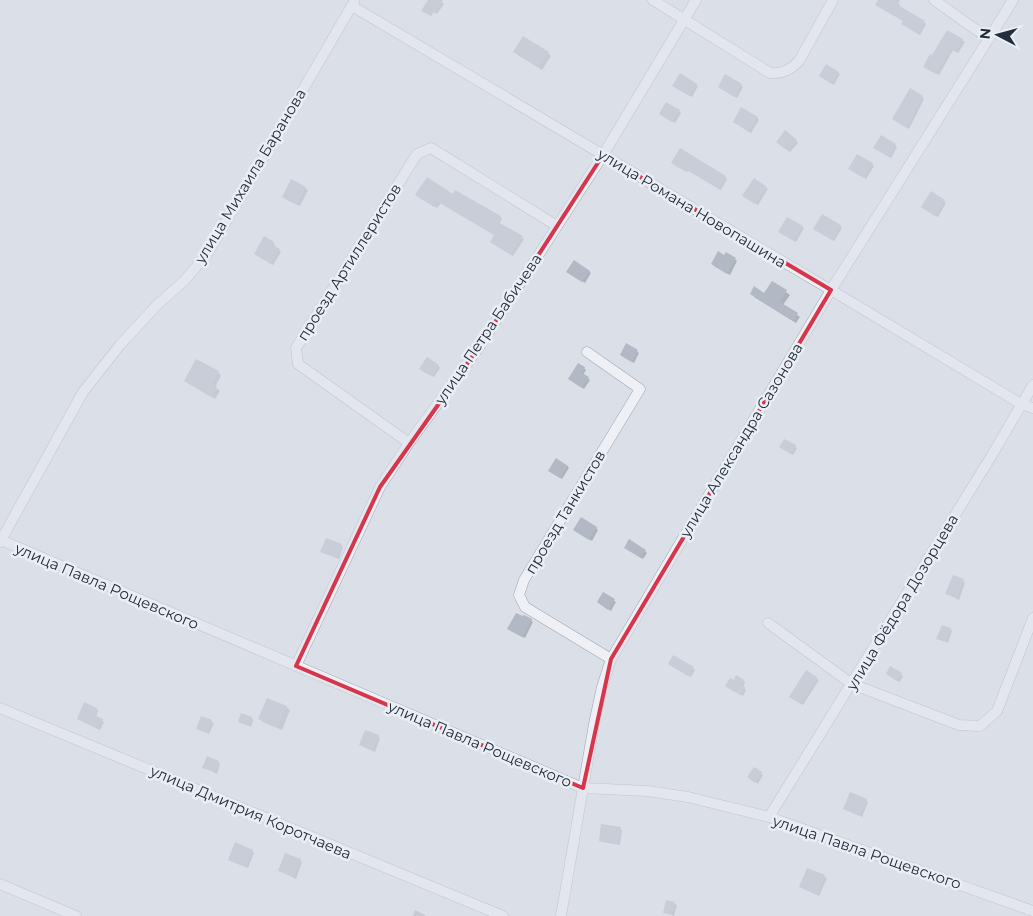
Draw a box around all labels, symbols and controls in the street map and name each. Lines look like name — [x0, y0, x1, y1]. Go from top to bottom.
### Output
north arrow — [973, 10, 1023, 60]
text: N — [976, 27, 995, 40]
street label: улица Михаила Баранова — [190, 85, 310, 268]
street label: улица Романа Новопашина — [593, 144, 790, 272]
street label: проезд Артиллеристов — [293, 180, 405, 344]
street label: улица Петра Бабичева — [430, 250, 546, 409]
street label: улица Александра Сазонова — [675, 339, 807, 542]
street label: проезд Танкистов — [521, 447, 609, 577]
street label: улица Фёдора Дозорцева — [841, 510, 962, 694]
street label: улица Павла Рощевского — [11, 538, 202, 633]
street label: улица Павла Рощевского — [384, 696, 575, 791]
street label: улица Дмитрия Коротчаева — [147, 761, 354, 863]
street label: улица Павла Рощевского — [769, 810, 964, 893]

